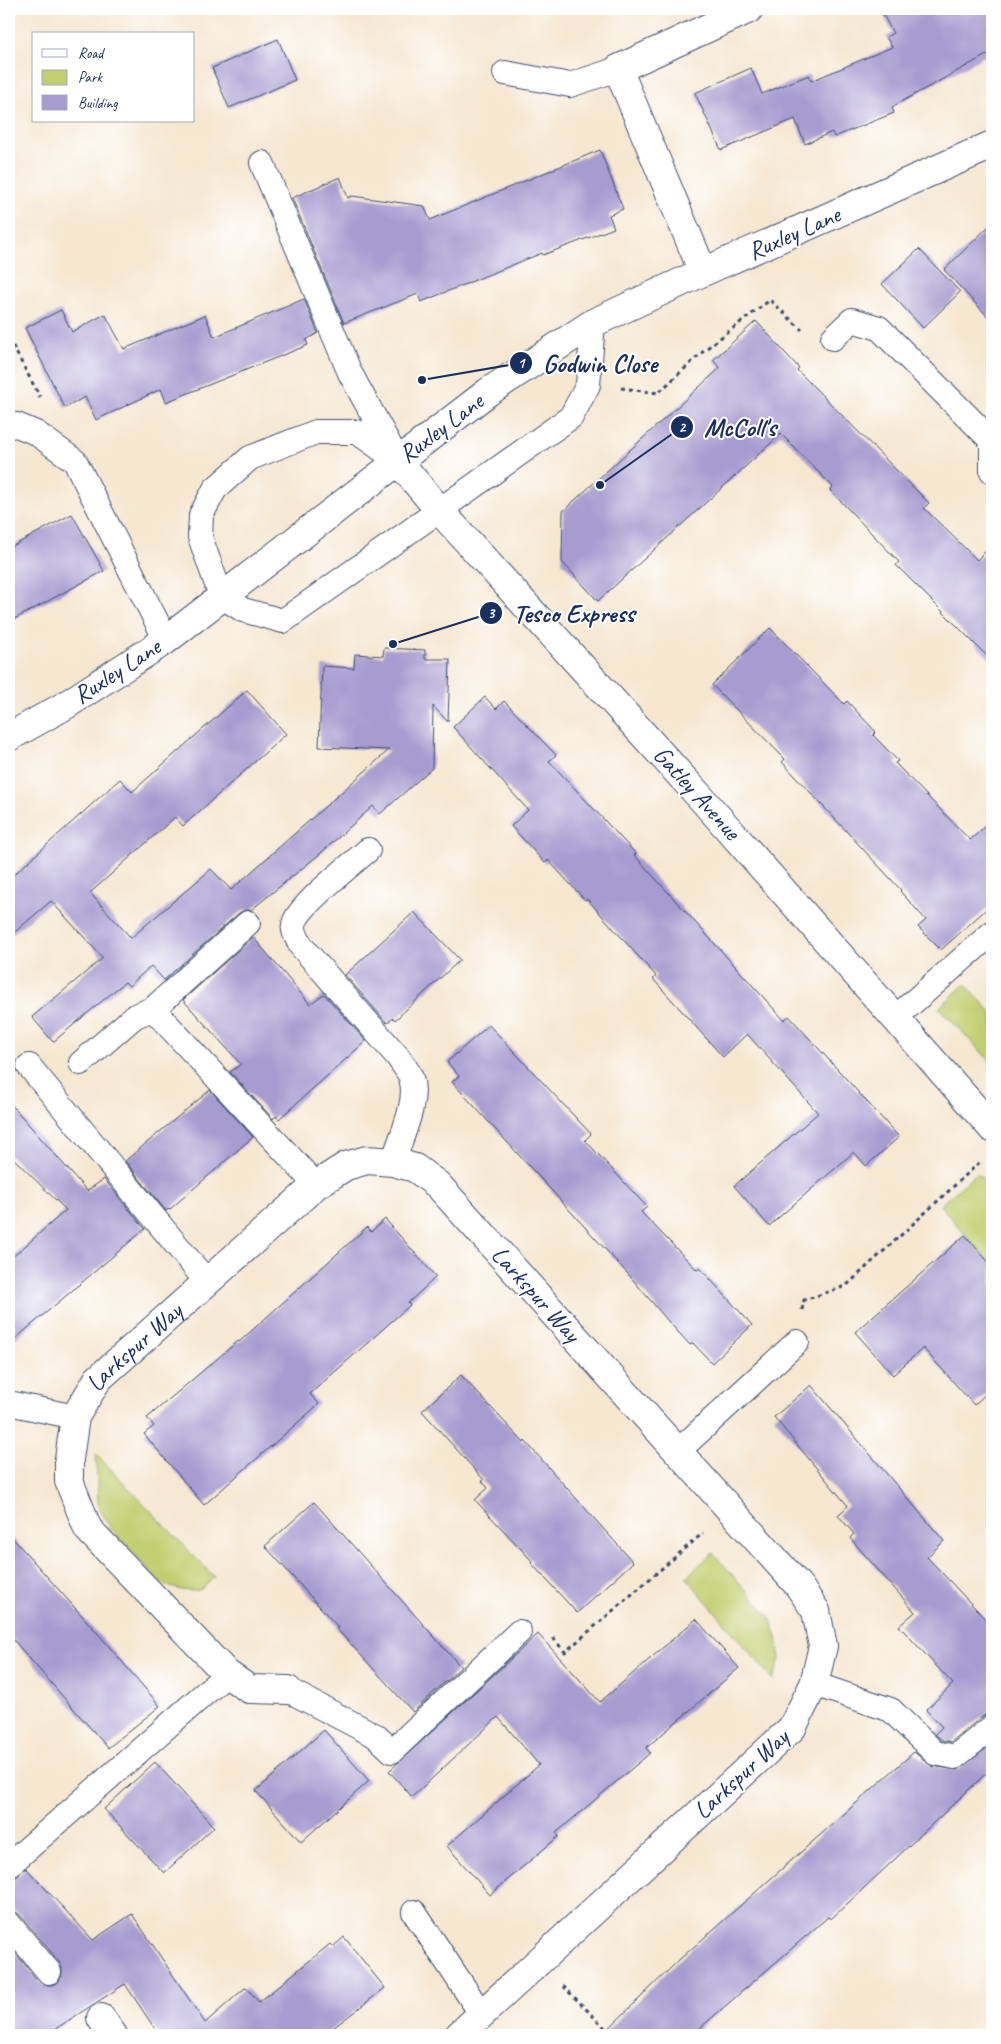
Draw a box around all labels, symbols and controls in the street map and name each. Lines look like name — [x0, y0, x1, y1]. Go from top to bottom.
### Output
legend — [32, 32, 195, 122]
text: Road — [78, 44, 105, 63]
text: Park — [78, 68, 103, 87]
text: Building — [78, 94, 118, 113]
street label: Ruxley Lane — [743, 198, 847, 268]
callout: Godwin Close — [508, 342, 667, 383]
text: Godwin Close — [543, 347, 659, 380]
text: 1 — [518, 354, 527, 373]
street label: Ruxley Lane — [392, 385, 491, 470]
callout: McColl's — [669, 407, 786, 448]
text: McColl's — [704, 411, 779, 444]
text: 2 — [679, 418, 687, 437]
callout: Tesco Express — [479, 592, 645, 633]
text: Tesco Express — [513, 597, 638, 630]
text: 3 — [488, 604, 496, 623]
street label: Ruxley Lane — [67, 630, 168, 711]
street label: Gatley Avenue — [646, 739, 749, 848]
street label: Larkspur Way — [484, 1239, 589, 1351]
street label: Larkspur Way — [78, 1294, 191, 1397]
street label: Larkspur Way — [687, 1720, 797, 1826]

